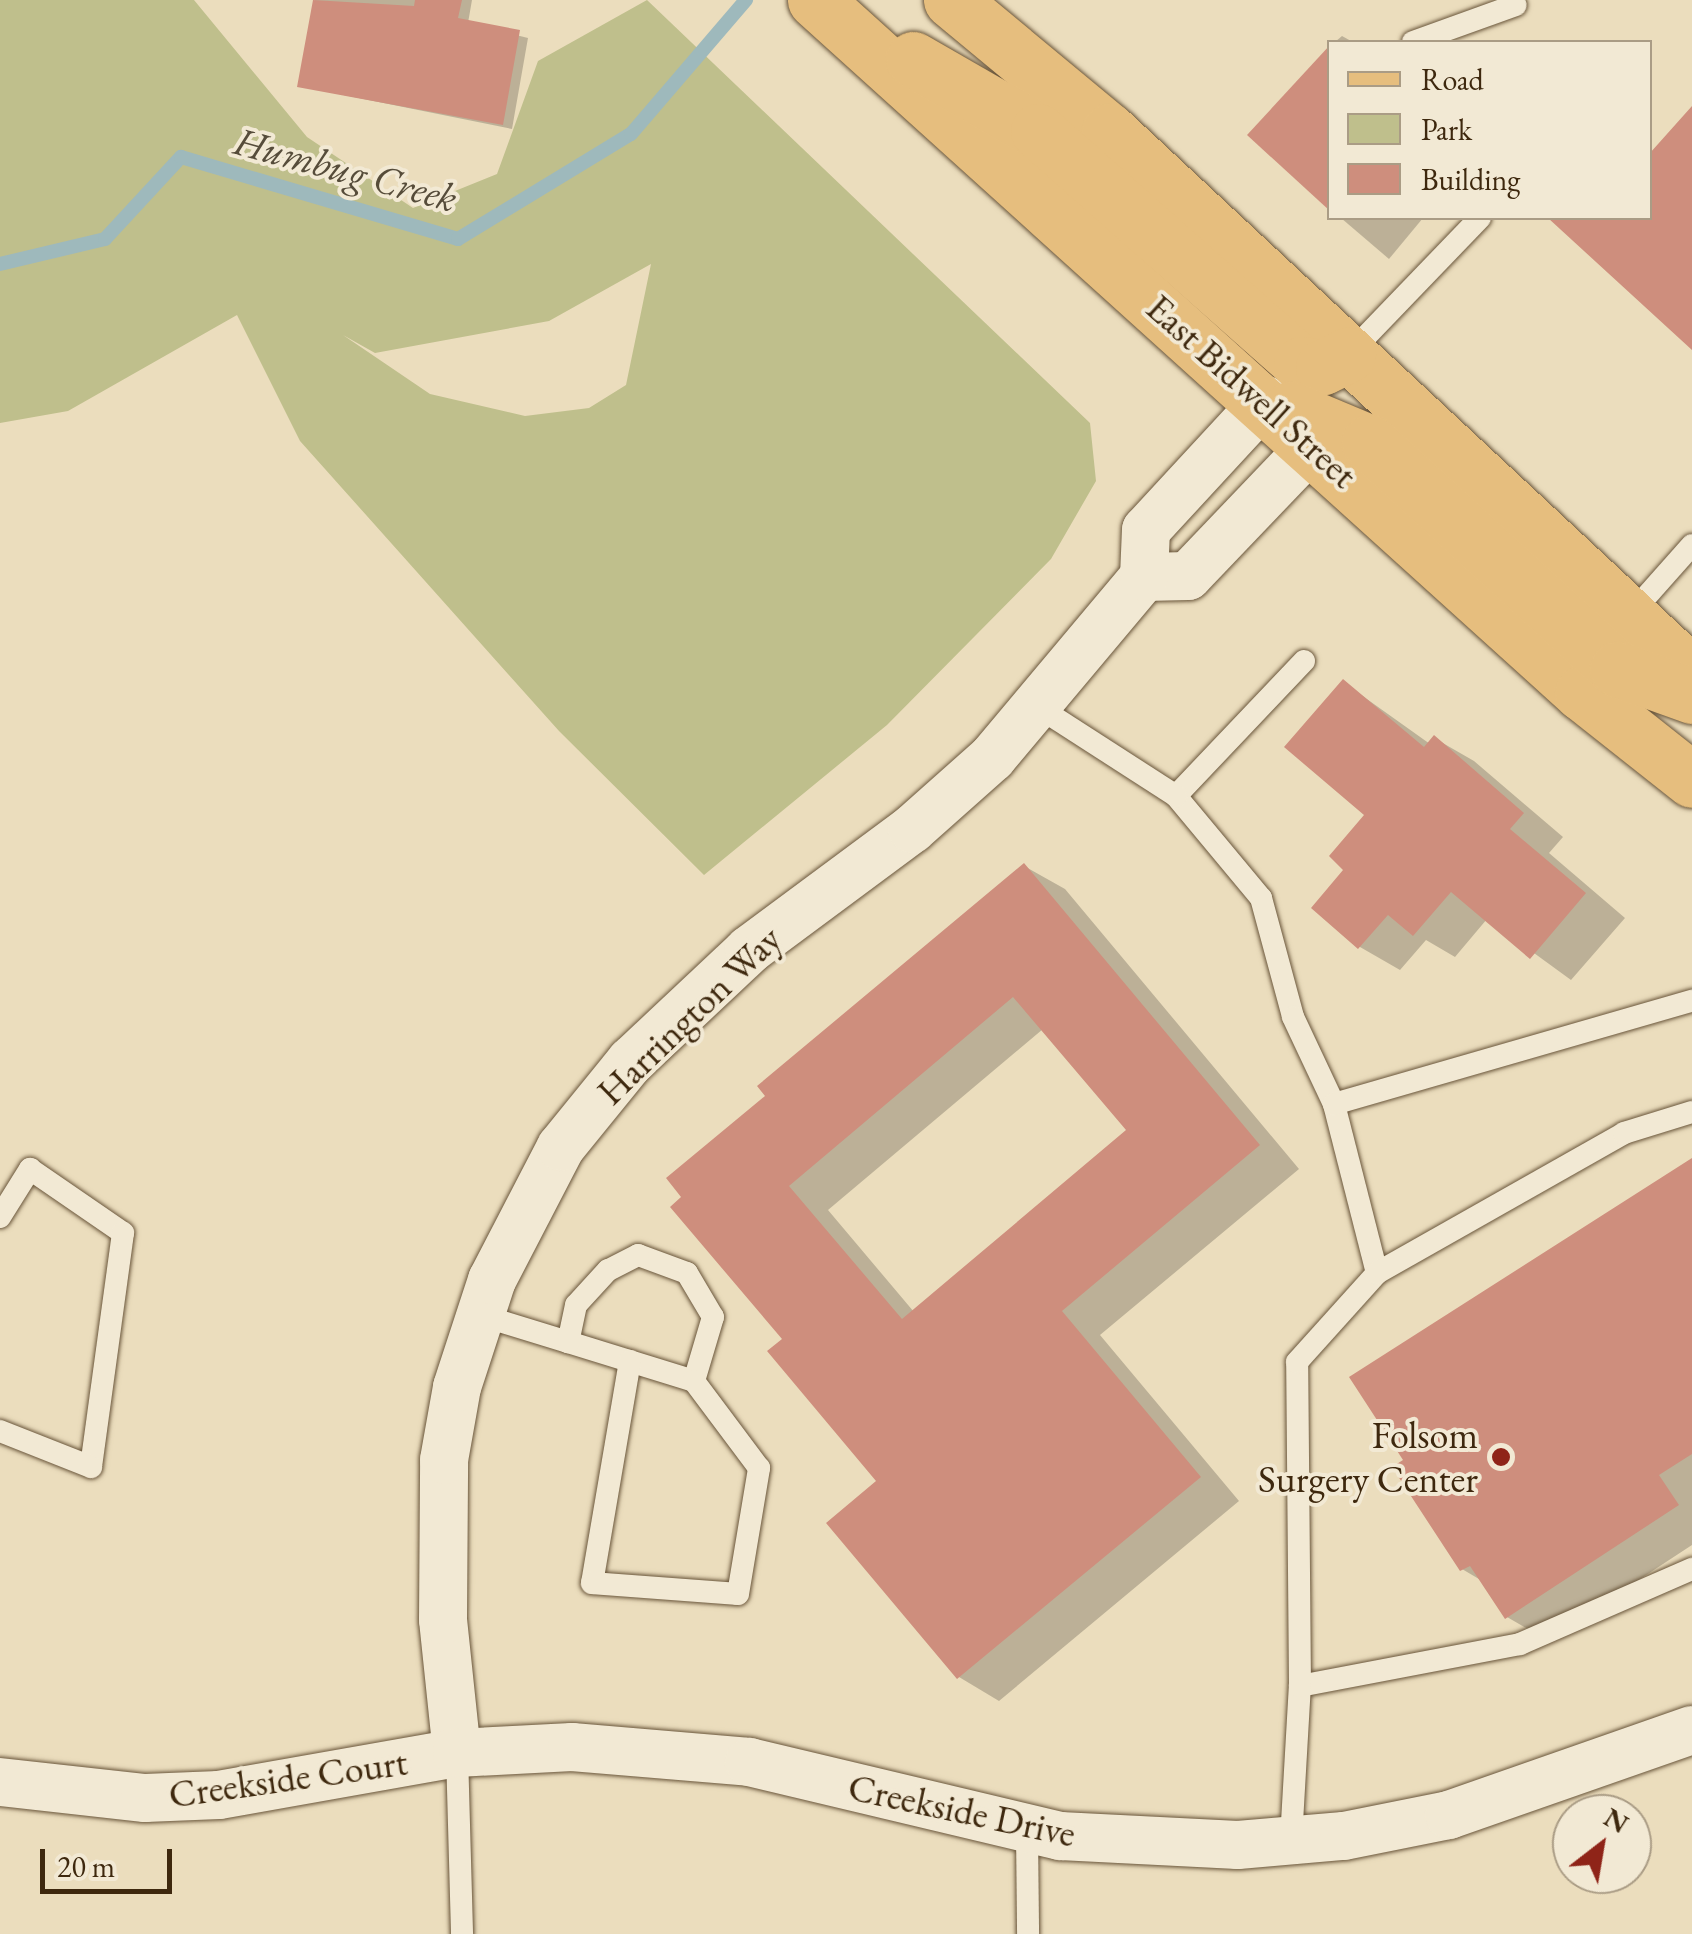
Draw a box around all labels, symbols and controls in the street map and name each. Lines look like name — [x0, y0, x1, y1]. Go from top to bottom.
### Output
legend — [1327, 40, 1652, 220]
text: Road — [1421, 60, 1484, 99]
text: Park — [1421, 110, 1472, 149]
water label: Humbug Creek — [229, 116, 463, 222]
text: Building — [1421, 160, 1520, 199]
street label: East Bidwell Street — [1137, 285, 1367, 497]
street label: Harrington Way — [588, 916, 790, 1114]
place label: Folsom Surgery Center — [1258, 1412, 1478, 1502]
marker: Folsom Surgery Center — [1488, 1444, 1514, 1470]
street label: Creekside Court — [166, 1739, 410, 1817]
street label: Creekside Drive — [844, 1764, 1080, 1856]
north arrow — [1552, 1794, 1652, 1894]
text: N — [1597, 1799, 1635, 1841]
scale bar — [45, 1829, 178, 1891]
text: 20 m — [57, 1847, 115, 1886]

